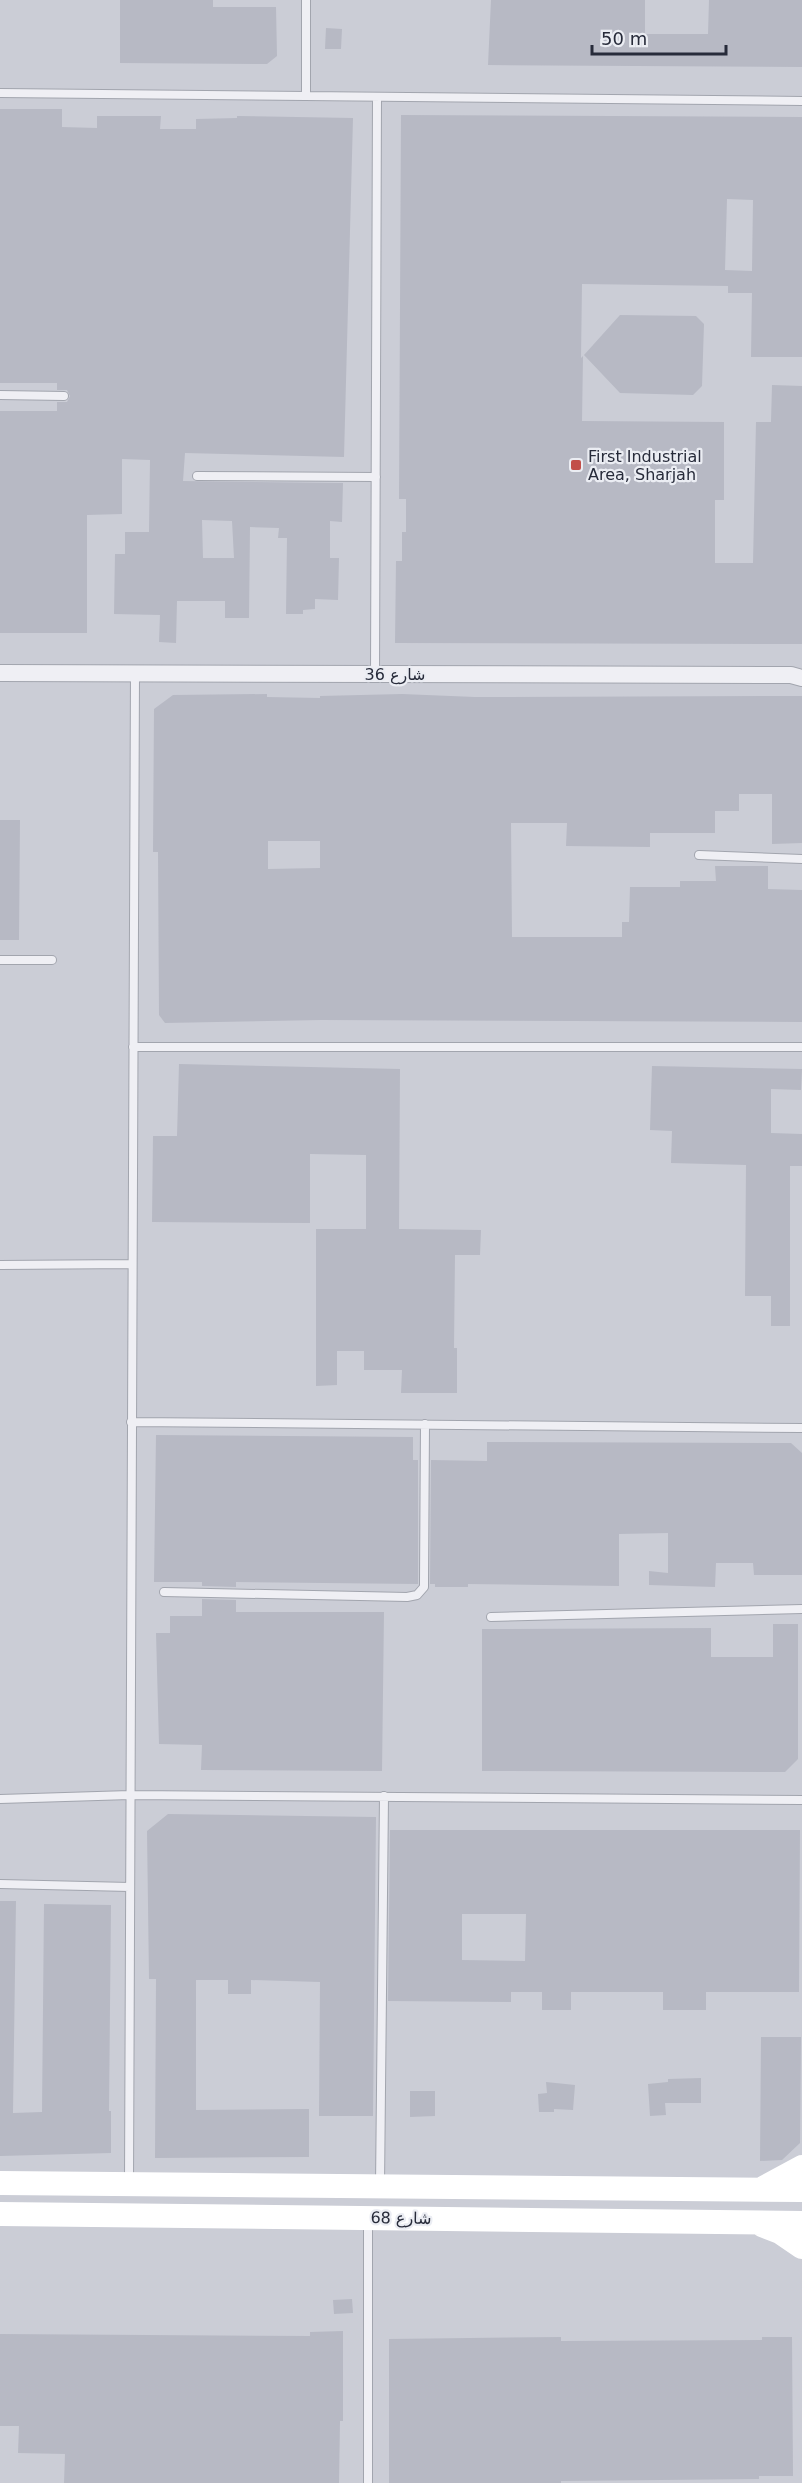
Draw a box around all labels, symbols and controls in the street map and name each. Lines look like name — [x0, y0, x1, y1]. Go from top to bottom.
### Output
scale bar — [592, 18, 726, 56]
text: 50 m — [601, 28, 647, 49]
place label: First Industrial Area, Sharjah — [588, 447, 702, 484]
marker: First Industrial Area, Sharjah — [569, 458, 583, 472]
street label: شارع 36 — [365, 665, 426, 685]
street label: شارع 68 — [370, 2208, 432, 2229]

